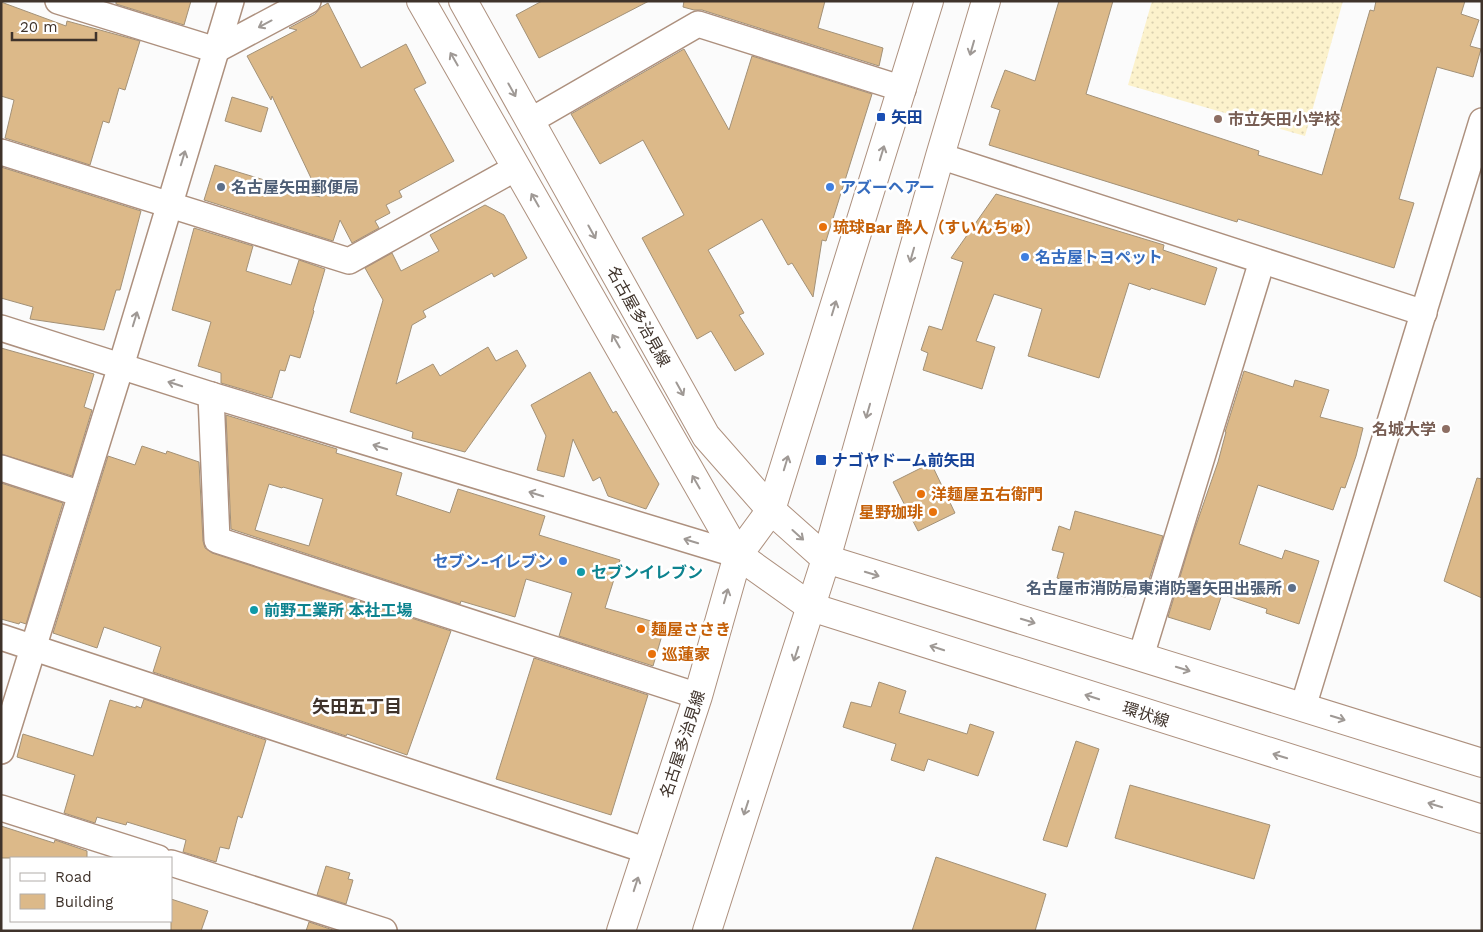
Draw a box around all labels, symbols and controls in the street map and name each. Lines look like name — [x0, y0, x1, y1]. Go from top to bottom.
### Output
scale bar — [12, 10, 96, 42]
text: 20 m — [20, 18, 58, 36]
one-way arrow — [257, 19, 272, 29]
one-way arrow — [967, 40, 977, 56]
one-way arrow — [449, 53, 459, 67]
one-way arrow — [508, 82, 518, 96]
place label: 矢田 — [891, 108, 923, 127]
place label: 市立矢田小学校 — [1228, 110, 1340, 129]
marker: 矢田 — [875, 111, 887, 123]
marker: 市立矢田小学校 — [1212, 113, 1224, 125]
one-way arrow — [878, 145, 888, 161]
one-way arrow — [179, 150, 189, 166]
place label: 名古屋矢田郵便局 — [231, 178, 359, 197]
place label: アズーヘアー — [840, 178, 935, 197]
marker: 名古屋矢田郵便局 — [215, 181, 227, 193]
marker: アズーヘアー — [824, 181, 836, 193]
one-way arrow — [529, 194, 539, 208]
place label: 琉球Bar 酔人（すいんちゅ） — [833, 218, 1040, 237]
marker: 琉球Bar 酔人（すいんちゅ） — [817, 221, 829, 233]
one-way arrow — [587, 224, 597, 238]
one-way arrow — [907, 246, 917, 262]
place label: 名古屋トヨペット — [1035, 248, 1163, 267]
marker: 名古屋トヨペット — [1019, 251, 1031, 263]
street label: 名古屋多治見線 — [603, 263, 674, 370]
one-way arrow — [830, 301, 839, 316]
one-way arrow — [131, 311, 141, 327]
one-way arrow — [610, 335, 620, 349]
one-way arrow — [167, 378, 183, 388]
one-way arrow — [675, 381, 685, 395]
one-way arrow — [863, 402, 872, 418]
place label: 名城大学 — [1372, 420, 1436, 439]
marker: 名城大学 — [1440, 423, 1452, 435]
one-way arrow — [373, 441, 389, 451]
place label: ナゴヤドーム前矢田 — [832, 451, 976, 470]
marker: ナゴヤドーム前矢田 — [814, 453, 828, 467]
one-way arrow — [781, 456, 791, 472]
one-way arrow — [691, 476, 701, 490]
place label: 洋麺屋五右衛門 — [931, 485, 1043, 504]
one-way arrow — [528, 488, 544, 498]
marker: 洋麺屋五右衛門 — [915, 488, 927, 500]
place label: 星野珈琲 — [859, 503, 923, 522]
marker: 星野珈琲 — [927, 506, 939, 518]
one-way arrow — [792, 529, 805, 540]
one-way arrow — [684, 535, 700, 545]
place label: セブン-イレブン — [433, 552, 553, 571]
marker: セブン-イレブン — [557, 555, 569, 567]
place label: セブンイレブン — [591, 563, 703, 582]
marker: セブンイレブン — [575, 566, 587, 578]
one-way arrow — [864, 569, 880, 579]
place label: 名古屋市消防局東消防署矢田出張所 — [1026, 579, 1282, 598]
marker: 名古屋市消防局東消防署矢田出張所 — [1286, 582, 1298, 594]
one-way arrow — [722, 588, 732, 604]
place label: 前野工業所 本社工場 — [264, 601, 413, 620]
marker: 前野工業所 本社工場 — [248, 604, 260, 616]
one-way arrow — [1019, 617, 1035, 627]
place label: 麺屋ささき — [651, 620, 731, 639]
marker: 麺屋ささき — [635, 623, 647, 635]
one-way arrow — [929, 642, 945, 652]
place label: 巡蓮家 — [662, 645, 710, 664]
one-way arrow — [790, 645, 800, 661]
marker: 巡蓮家 — [646, 648, 658, 660]
one-way arrow — [1174, 665, 1190, 675]
street label: 名古屋多治見線 — [656, 688, 709, 800]
one-way arrow — [1084, 691, 1100, 701]
district label: 矢田五丁目 — [312, 696, 402, 717]
street label: 環状線 — [1120, 698, 1172, 731]
one-way arrow — [1330, 714, 1345, 723]
one-way arrow — [1273, 751, 1288, 760]
one-way arrow — [1428, 799, 1444, 809]
one-way arrow — [741, 800, 750, 816]
legend — [10, 857, 172, 922]
text: Road — [55, 868, 92, 886]
one-way arrow — [632, 877, 642, 893]
text: Building — [55, 893, 113, 911]

